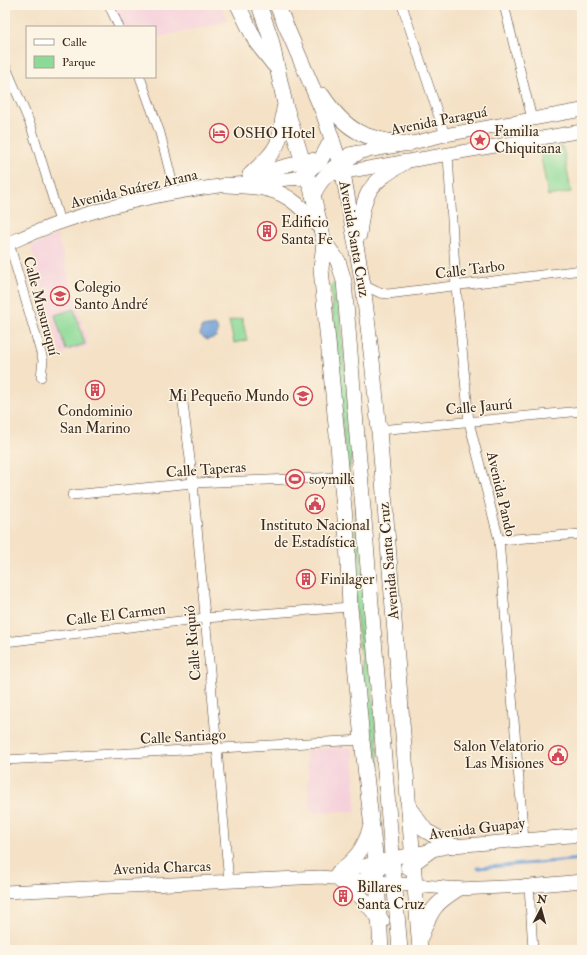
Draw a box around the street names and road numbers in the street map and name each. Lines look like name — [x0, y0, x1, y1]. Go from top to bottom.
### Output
street label: Avenida Paraguá — [388, 102, 490, 140]
street label: Avenida Suárez Arana — [68, 165, 200, 213]
street label: Avenida Santa Cruz — [334, 178, 374, 299]
street label: Calle Musuruquí — [19, 254, 64, 359]
street label: Calle Tarbo — [434, 256, 506, 284]
street label: Calle Jaurú — [445, 395, 514, 420]
street label: Avenida Pando — [482, 448, 520, 539]
street label: Calle Taperas — [165, 458, 247, 483]
street label: Avenida Santa Cruz — [374, 501, 404, 622]
street label: Calle El Carmen — [65, 599, 167, 631]
street label: Calle Riquió — [180, 605, 206, 681]
street label: Calle Santiago — [140, 725, 226, 749]
street label: Avenida Guapay — [427, 814, 527, 845]
street label: Avenida Charcas — [112, 857, 211, 879]

